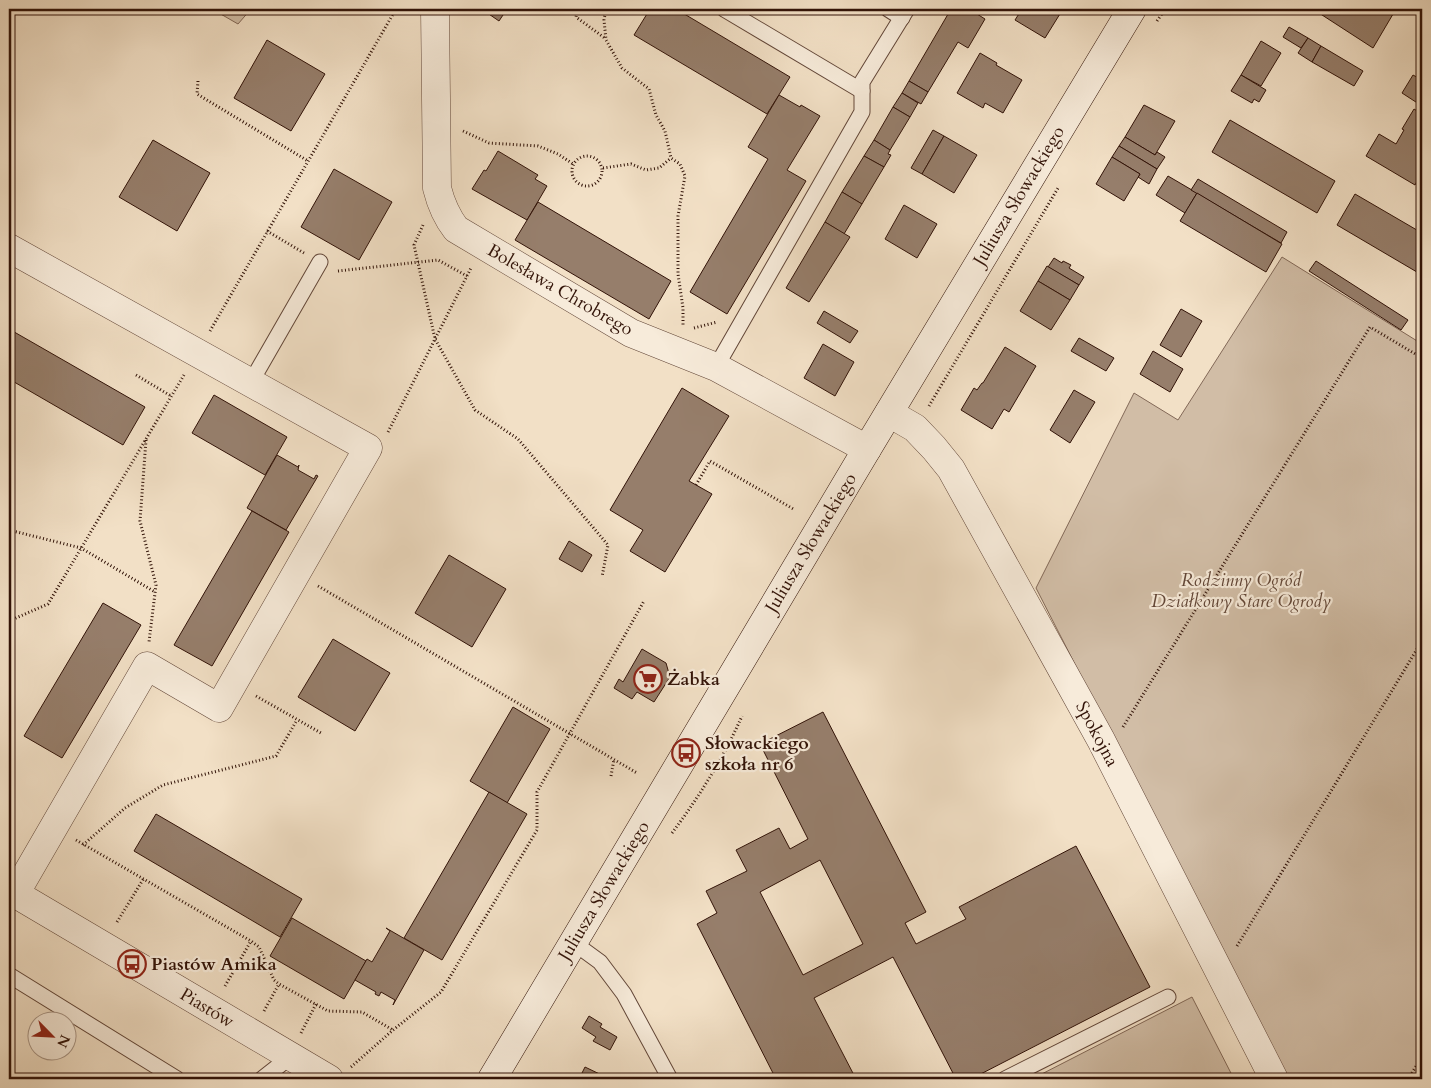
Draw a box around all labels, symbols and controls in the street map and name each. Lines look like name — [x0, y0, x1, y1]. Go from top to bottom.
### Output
street label: Juliusza Słowackiego — [966, 121, 1071, 273]
street label: Bolesława Chrobrego — [482, 238, 638, 342]
street label: Juliusza Słowackiego — [758, 468, 863, 620]
park label: Rodzinny Ogród Działkowy Stare Ogrody — [1151, 568, 1331, 614]
supermarket icon: Żabka — [633, 664, 663, 694]
place label: Żabka — [667, 667, 720, 692]
street label: Spokojna — [1069, 697, 1125, 771]
place label: Słowackiego szkoła nr 6 — [705, 731, 809, 777]
bus stop icon: Słowackiego szkoła nr 6 — [671, 738, 701, 768]
street label: Juliusza Słowackiego — [551, 816, 656, 968]
bus stop icon: Piastów Amika — [117, 949, 147, 979]
place label: Piastów Amika — [151, 952, 277, 977]
street label: Piastów — [175, 982, 239, 1034]
north arrow — [28, 1010, 78, 1060]
text: N — [52, 1032, 75, 1051]

